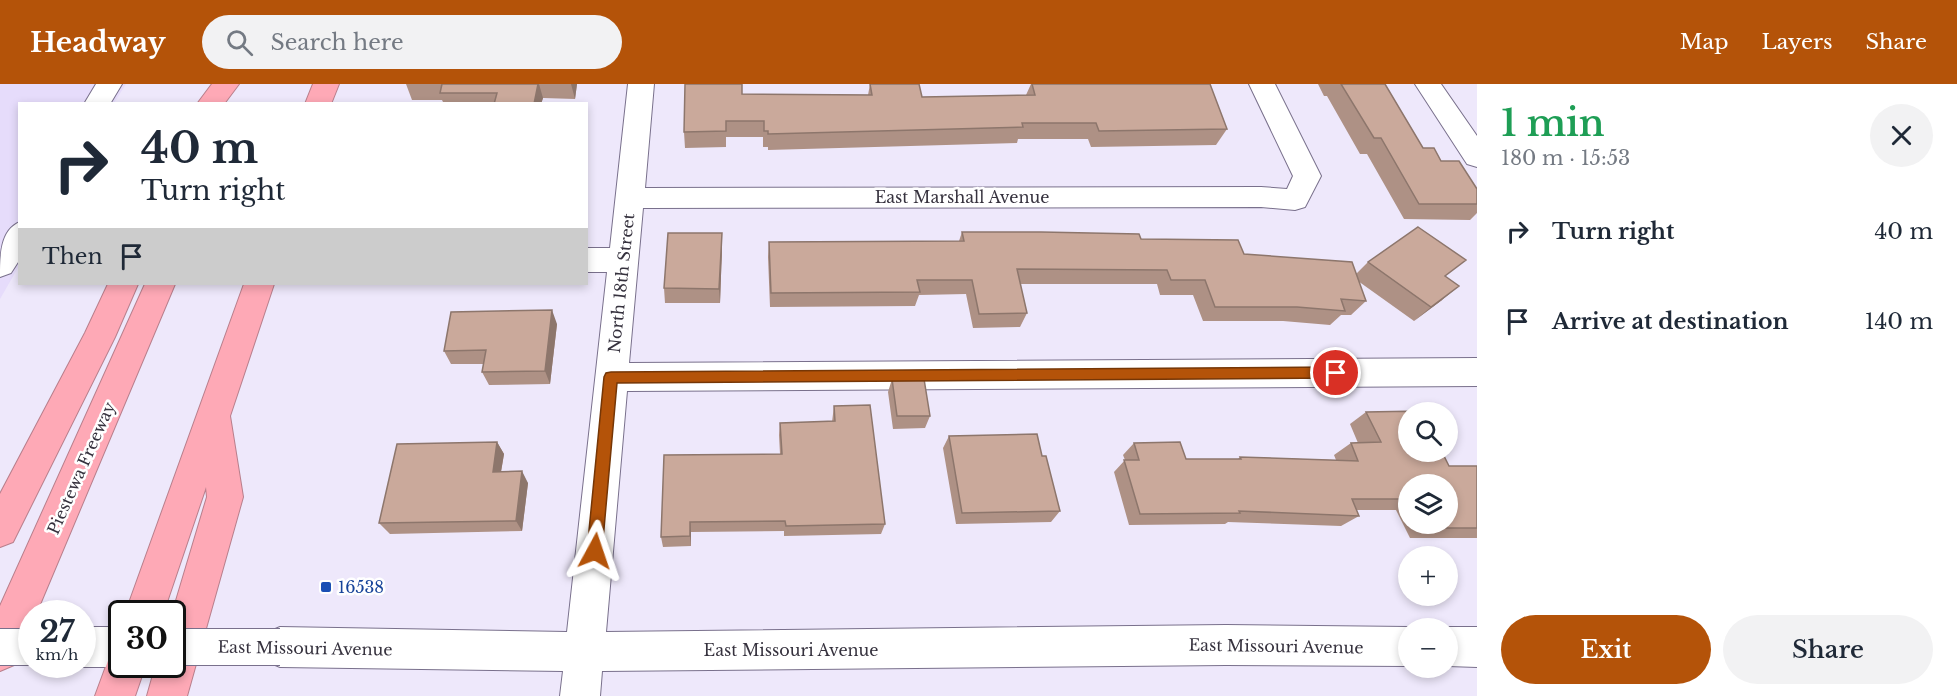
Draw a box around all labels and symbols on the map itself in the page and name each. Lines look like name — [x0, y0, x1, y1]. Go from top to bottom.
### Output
street label: East Marshall Avenue — [875, 187, 1049, 207]
street label: North 18th Street — [604, 212, 638, 354]
pin — [1310, 347, 1361, 398]
street label: Piestewa Freeway — [43, 398, 120, 537]
position arrow — [563, 519, 627, 583]
place label: 16538 — [338, 577, 384, 597]
marker: 16538 — [319, 580, 333, 594]
speed limit sign: 30 — [108, 600, 186, 678]
street label: East Missouri Avenue — [1188, 634, 1364, 658]
street label: East Missouri Avenue — [217, 636, 393, 660]
street label: East Missouri Avenue — [704, 640, 878, 660]

